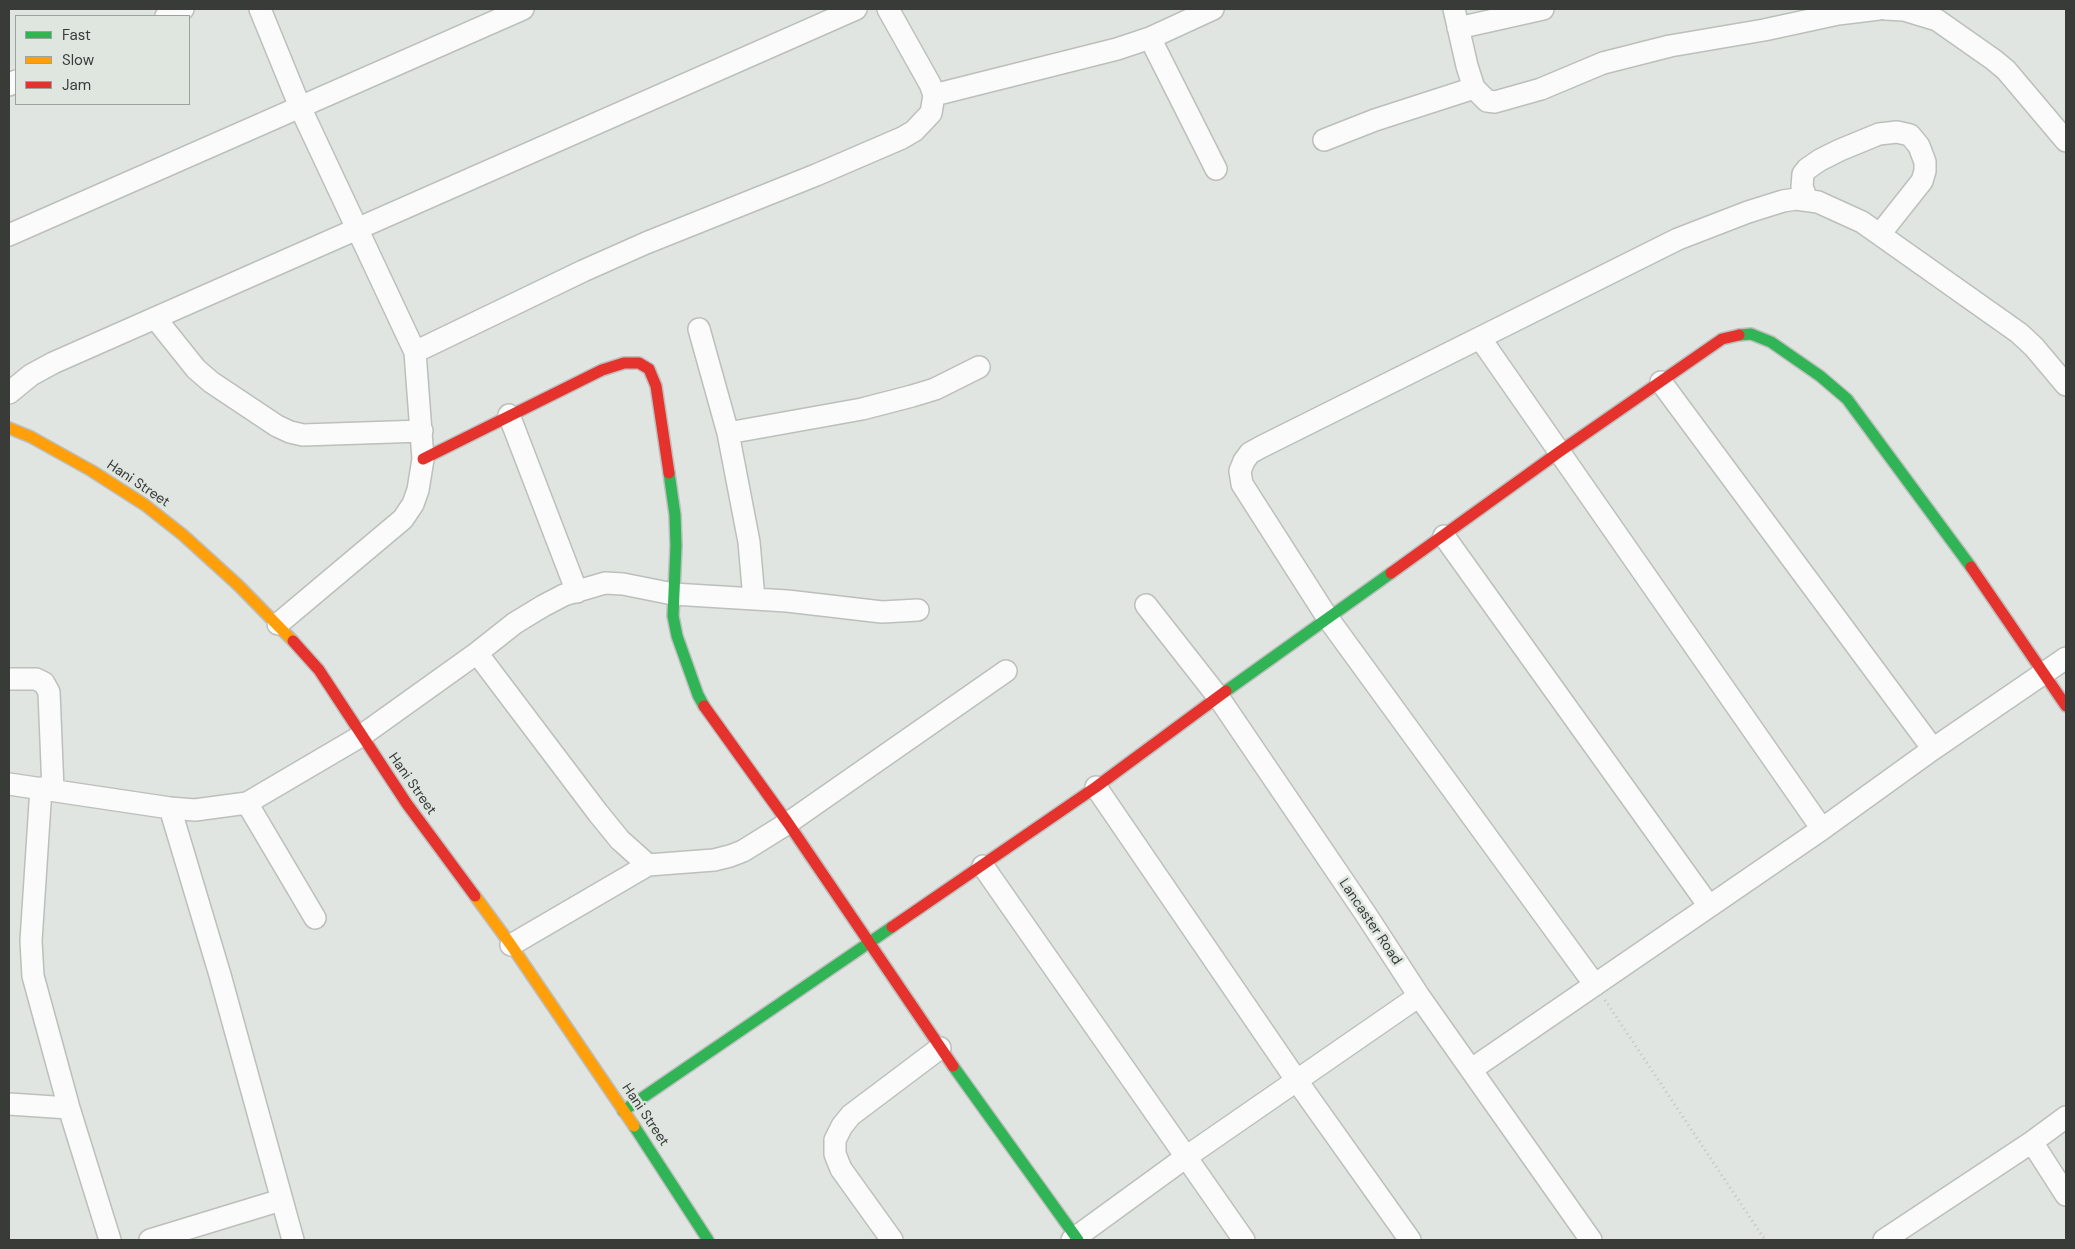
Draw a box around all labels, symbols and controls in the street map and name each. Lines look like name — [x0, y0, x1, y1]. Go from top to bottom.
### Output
legend — [15, 15, 190, 105]
text: Fast — [62, 25, 91, 45]
text: Slow — [62, 50, 94, 70]
text: Jam — [62, 75, 91, 95]
street label: Hani Street — [103, 457, 173, 511]
street label: Hani Street — [384, 750, 440, 818]
street label: Lancaster Road — [1335, 876, 1405, 968]
street label: Hani Street — [618, 1080, 672, 1150]

